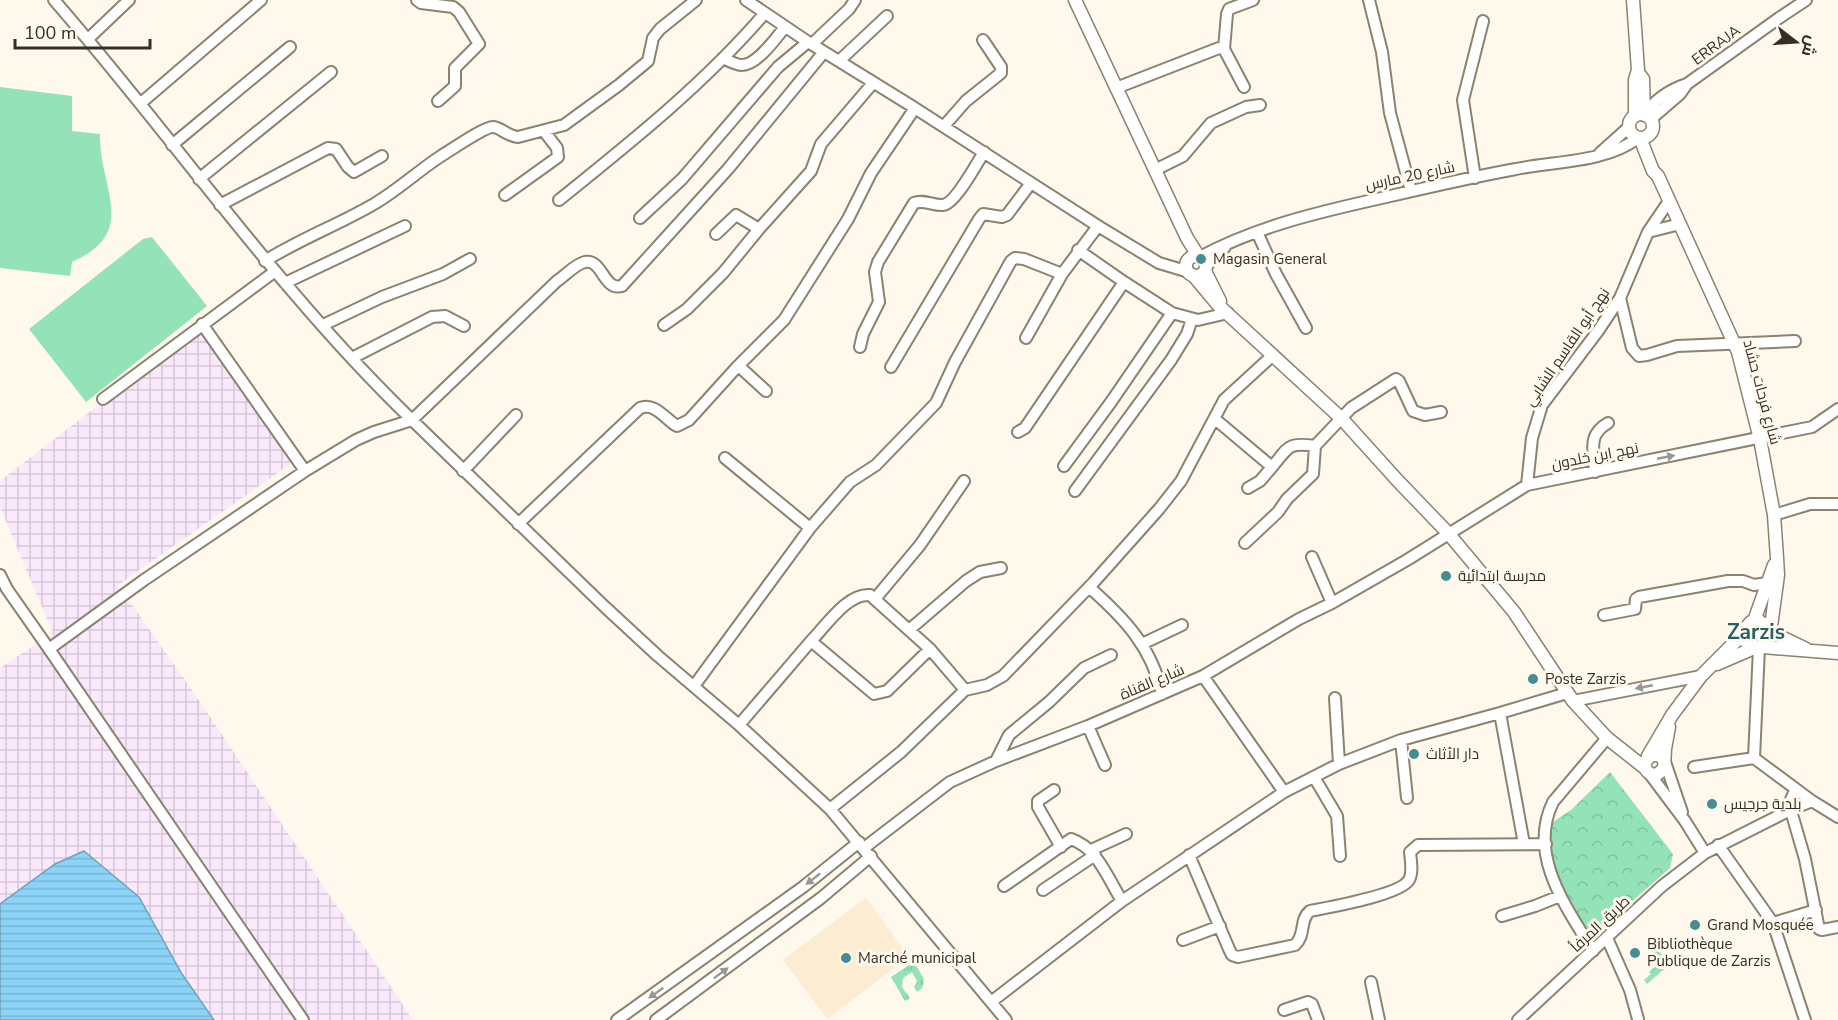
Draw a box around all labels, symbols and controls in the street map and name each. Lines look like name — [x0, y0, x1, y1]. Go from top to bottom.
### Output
scale bar — [15, 12, 150, 50]
north arrow — [1766, 12, 1826, 72]
text: 100 m — [24, 21, 76, 45]
street label: ERRAJA — [1688, 21, 1744, 69]
text: ش — [1796, 33, 1823, 59]
street label: شارع 20 مارس — [1363, 157, 1457, 196]
place label: Magasin General — [1213, 249, 1327, 269]
marker: Magasin General — [1194, 252, 1208, 266]
street label: نهج أبو القاسم الشابي — [1520, 284, 1616, 411]
street label: شارع فرحات حشاد — [1737, 337, 1786, 447]
street label: نهج ابن خلدون — [1550, 438, 1641, 475]
one-way arrow — [1657, 452, 1676, 462]
place label: مدرسة ابتدائية — [1458, 566, 1546, 586]
marker: مدرسة ابتدائية — [1439, 569, 1453, 583]
district label: Zarzis — [1727, 618, 1785, 646]
street label: شارع القناة — [1117, 659, 1188, 705]
place label: Poste Zarzis — [1545, 669, 1626, 689]
marker: Poste Zarzis — [1526, 672, 1540, 686]
one-way arrow — [1634, 683, 1653, 692]
place label: دار الأثاث — [1426, 744, 1479, 764]
marker: دار الأثاث — [1407, 747, 1421, 761]
place label: بلدية جرجيس — [1724, 794, 1801, 814]
marker: بلدية جرجيس — [1705, 797, 1719, 811]
one-way arrow — [806, 872, 821, 884]
street label: طريق المرفأ — [1566, 891, 1634, 957]
place label: Grand Mosquée — [1707, 915, 1814, 935]
marker: Grand Mosquée — [1688, 918, 1702, 932]
place label: Bibliothèque Publique de Zarzis — [1647, 934, 1771, 971]
marker: Bibliothèque Publique de Zarzis — [1628, 946, 1642, 960]
place label: Marché municipal — [858, 948, 977, 968]
marker: Marché municipal — [839, 951, 853, 965]
one-way arrow — [712, 967, 728, 979]
one-way arrow — [648, 987, 664, 999]

